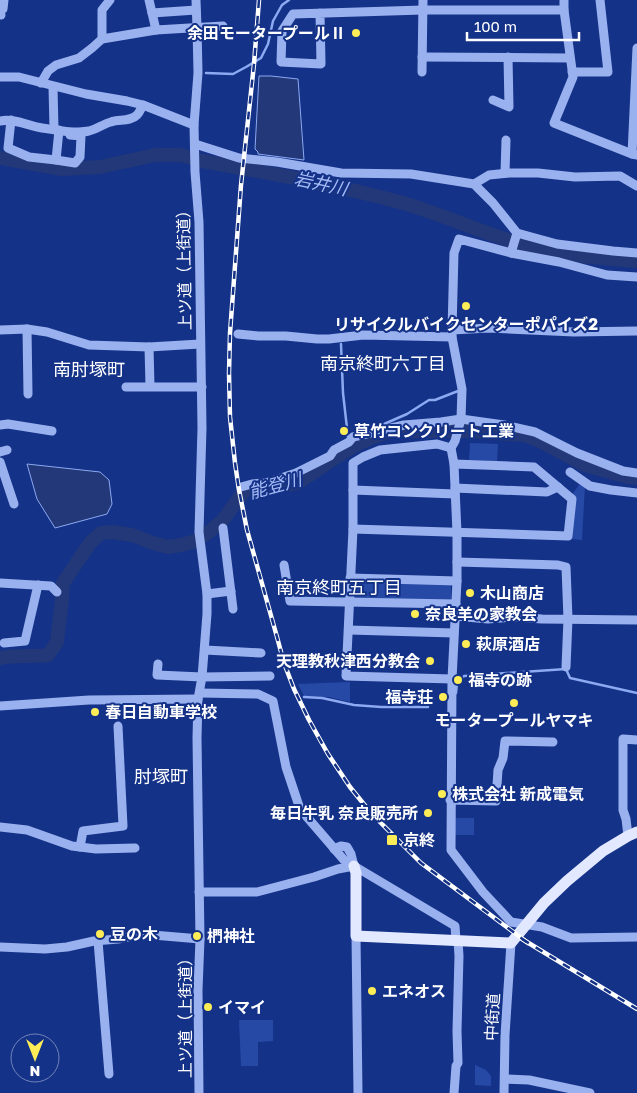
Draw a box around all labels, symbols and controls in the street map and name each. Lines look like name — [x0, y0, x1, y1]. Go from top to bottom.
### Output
scale bar — [467, 10, 580, 42]
text: 100 m — [474, 17, 517, 35]
place label: 余田モータープールⅡ — [187, 23, 346, 43]
marker: 余田モータープールⅡ — [350, 27, 362, 39]
water label: 岩井川 — [292, 167, 352, 200]
street label: 上ツ道（上街道） — [173, 202, 195, 330]
marker: リサイクルバイクセンターポパイズ2 — [460, 300, 472, 312]
place label: リサイクルバイクセンターポパイズ2 — [334, 314, 598, 334]
district label: 南京終町六丁目 — [320, 352, 446, 374]
district label: 南肘塚町 — [53, 358, 125, 380]
place label: 草竹コンクリート工業 — [354, 421, 514, 441]
marker: 草竹コンクリート工業 — [338, 425, 350, 437]
water label: 能登川 — [246, 467, 306, 503]
district label: 南京終町五丁目 — [276, 576, 402, 598]
place label: 木山商店 — [480, 583, 544, 603]
marker: 木山商店 — [464, 587, 476, 599]
place label: 奈良羊の家教会 — [425, 604, 537, 624]
marker: 奈良羊の家教会 — [409, 608, 421, 620]
place label: 萩原酒店 — [476, 634, 540, 654]
marker: 萩原酒店 — [460, 638, 472, 650]
place label: 天理教秋津西分教会 — [276, 651, 420, 671]
marker: 天理教秋津西分教会 — [424, 655, 436, 667]
place label: 福寺の跡 — [468, 670, 532, 690]
marker: 福寺の跡 — [452, 674, 464, 686]
place label: 福寺荘 — [385, 687, 433, 707]
marker: 福寺荘 — [437, 691, 449, 703]
marker: モータープールヤマキ — [508, 697, 520, 709]
place label: 春日自動車学校 — [105, 702, 217, 722]
marker: 春日自動車学校 — [89, 706, 101, 718]
place label: モータープールヤマキ — [434, 710, 594, 730]
district label: 肘塚町 — [134, 765, 188, 787]
place label: 株式会社 新成電気 — [452, 784, 584, 804]
marker: 株式会社 新成電気 — [436, 788, 448, 800]
place label: 毎日牛乳 奈良販売所 — [270, 803, 418, 823]
marker: 毎日牛乳 奈良販売所 — [422, 807, 434, 819]
place label: 京終 — [403, 830, 435, 850]
marker: 京終 — [385, 833, 399, 847]
place label: 豆の木 — [110, 924, 158, 944]
place label: 椚神社 — [207, 926, 255, 946]
marker: 豆の木 — [94, 928, 106, 940]
marker: 椚神社 — [191, 930, 203, 942]
street label: 上ツ道（上街道） — [175, 950, 195, 1078]
place label: エネオス — [382, 981, 446, 1001]
marker: エネオス — [366, 985, 378, 997]
street label: 中街道 — [481, 993, 503, 1041]
place label: イマイ — [218, 997, 266, 1017]
marker: イマイ — [202, 1001, 214, 1013]
north arrow — [10, 1033, 60, 1083]
text: N — [30, 1063, 40, 1080]

